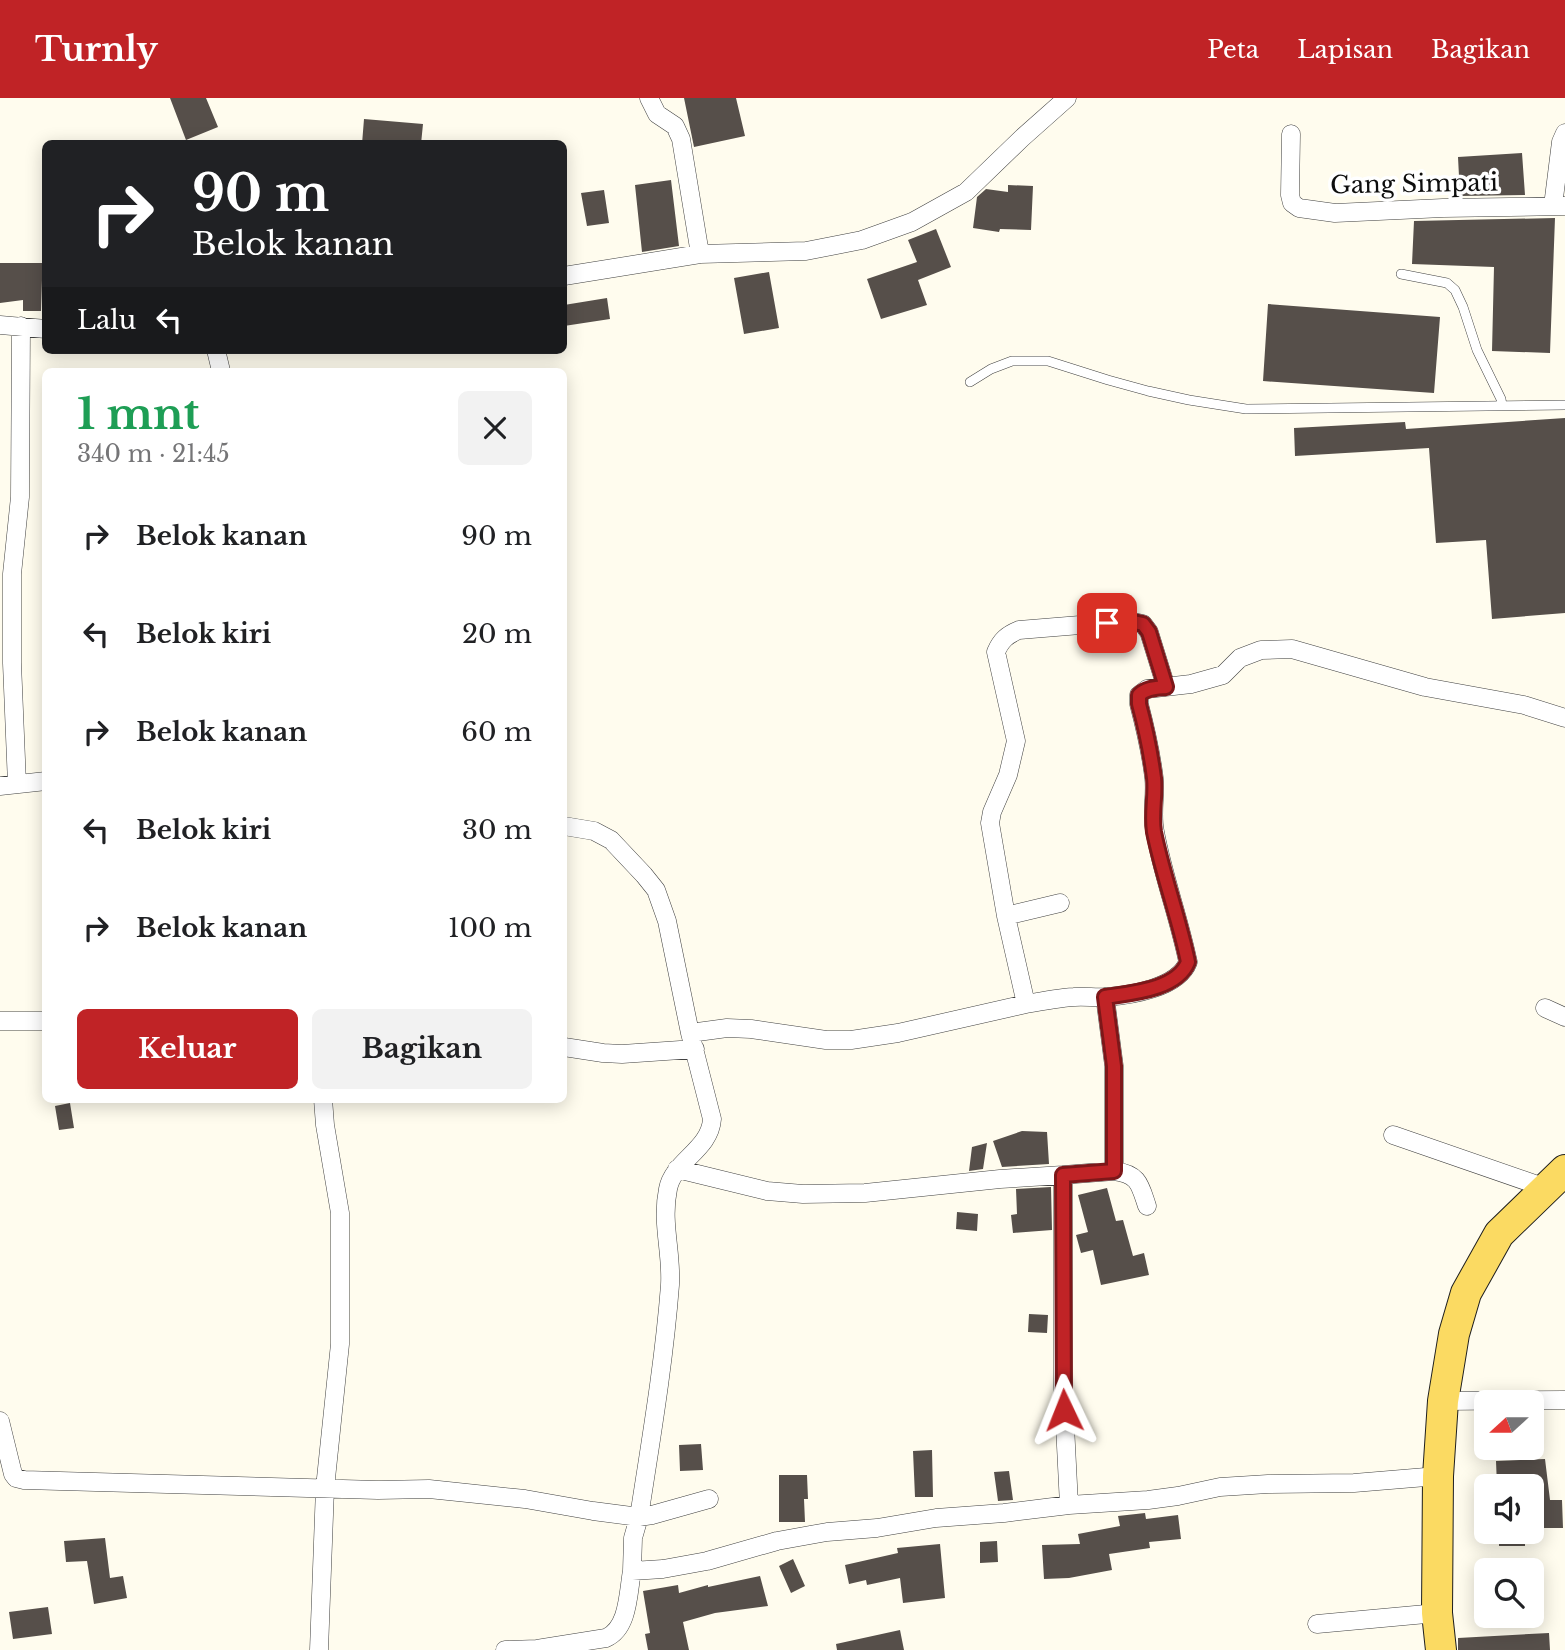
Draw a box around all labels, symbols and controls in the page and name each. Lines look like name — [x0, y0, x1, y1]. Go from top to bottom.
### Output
text: Turnly — [35, 29, 158, 70]
text: Peta — [1207, 35, 1259, 64]
text: Lapisan — [1297, 35, 1393, 64]
text: Bagikan — [1431, 35, 1530, 64]
text: 90 m — [192, 163, 329, 224]
icon: right — [77, 168, 168, 259]
street label: Gang Simpati — [1330, 168, 1498, 199]
text: Belok kanan — [192, 224, 394, 264]
icon: left — [150, 301, 188, 339]
text: Lalu — [77, 304, 136, 336]
text: 1 mnt — [77, 388, 200, 440]
button: close — [458, 391, 532, 465]
text: 340 m · 21:45 — [77, 440, 230, 468]
icon: right — [77, 517, 115, 555]
text: Belok kanan — [136, 520, 307, 552]
text: 90 m — [461, 520, 532, 552]
pin — [1077, 593, 1137, 653]
icon: arrive — [1088, 604, 1126, 642]
icon: left — [77, 615, 115, 653]
text: Belok kiri — [136, 618, 271, 650]
text: 20 m — [462, 618, 532, 650]
icon: right — [77, 713, 115, 751]
text: Belok kanan — [136, 716, 307, 748]
text: 60 m — [461, 716, 532, 748]
icon: left — [77, 811, 115, 849]
text: Belok kiri — [136, 814, 271, 846]
text: 30 m — [462, 814, 532, 846]
icon: right — [77, 909, 115, 947]
text: Belok kanan — [136, 912, 307, 944]
text: 100 m — [448, 912, 532, 944]
button: Keluar — [77, 1009, 298, 1089]
button: Bagikan — [312, 1009, 532, 1089]
position arrow — [1027, 1373, 1101, 1447]
north arrow — [1474, 1390, 1544, 1460]
map controls — [1474, 1390, 1544, 1628]
button: sound — [1474, 1474, 1544, 1544]
button: search — [1474, 1558, 1544, 1628]

